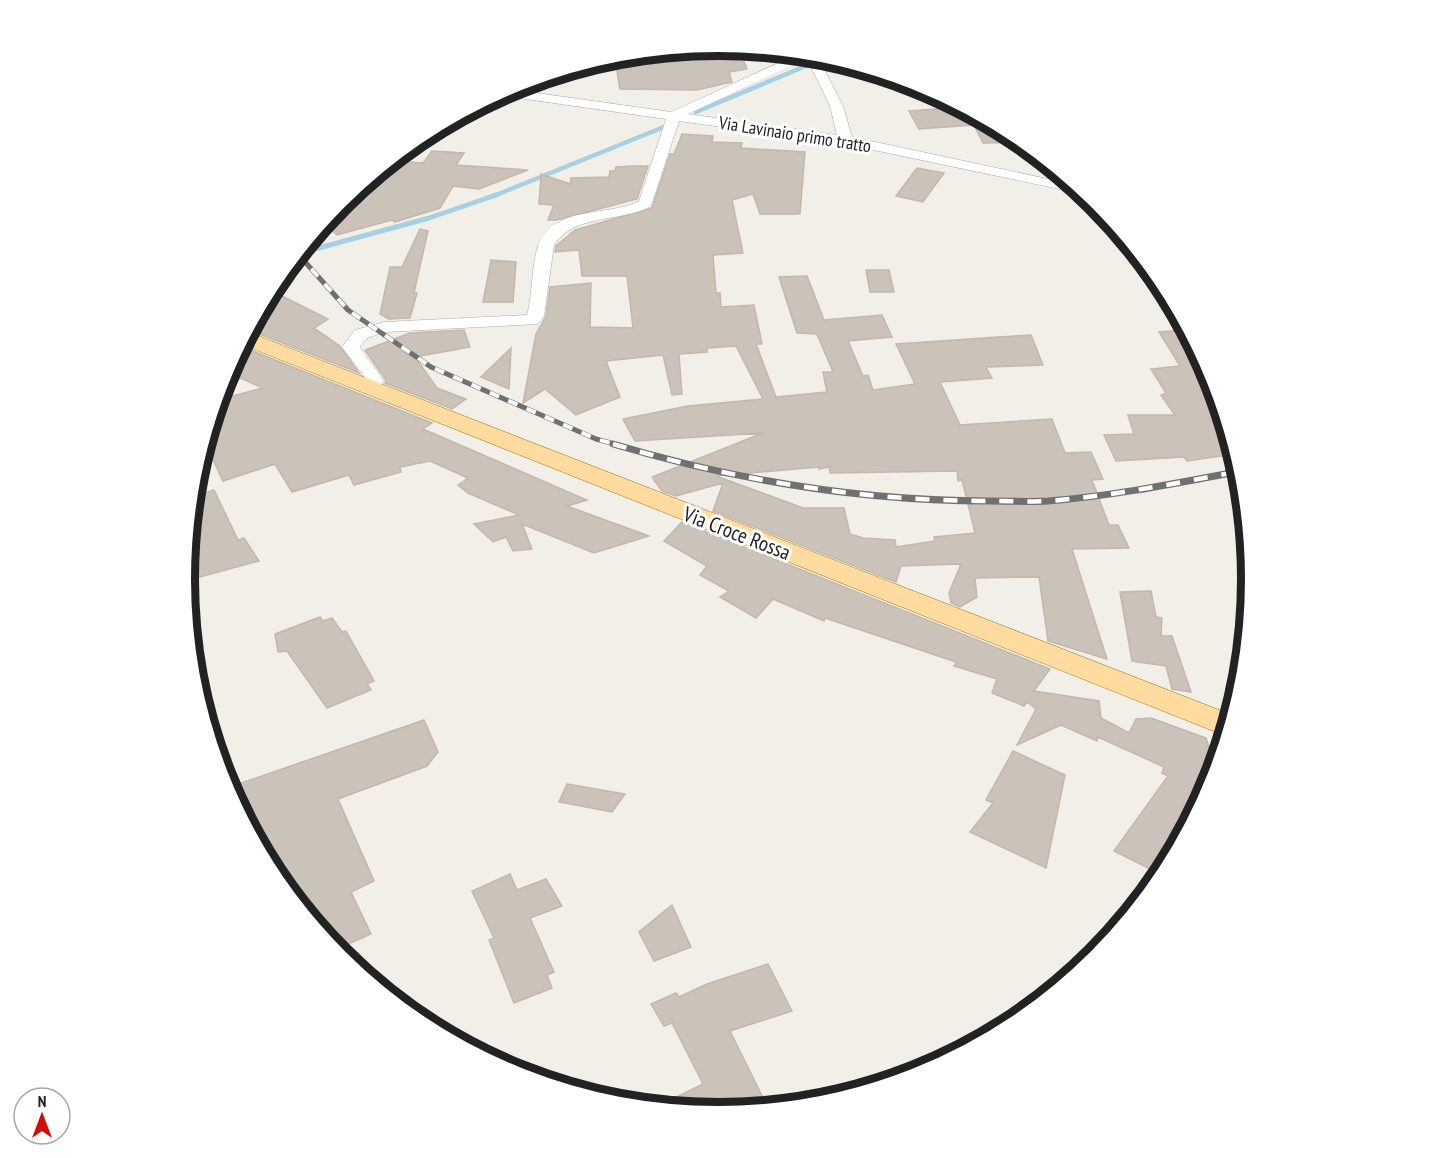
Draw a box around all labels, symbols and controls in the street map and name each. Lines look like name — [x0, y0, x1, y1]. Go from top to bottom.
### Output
street label: Via Lavinaio primo tratto — [716, 110, 873, 157]
street label: Via Croce Rossa — [679, 500, 794, 566]
north arrow — [12, 1086, 72, 1146]
text: N — [38, 1091, 46, 1111]

